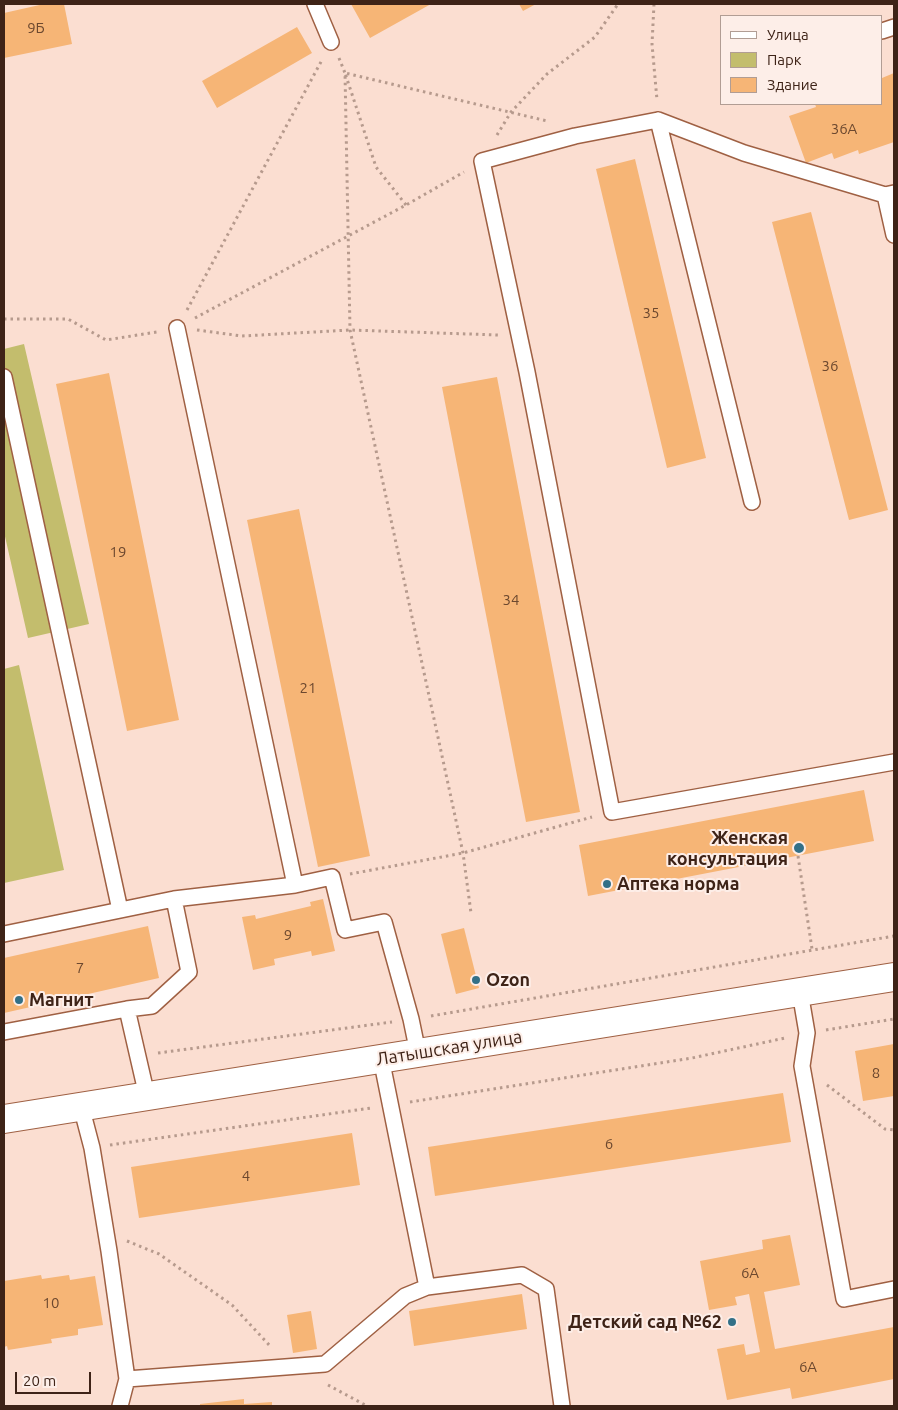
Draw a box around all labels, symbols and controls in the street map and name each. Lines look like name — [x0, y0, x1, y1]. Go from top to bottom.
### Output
legend — [720, 15, 883, 105]
house number: 9Б — [27, 19, 45, 37]
text: Улица — [767, 26, 809, 43]
text: Парк — [767, 51, 802, 68]
text: Здание — [767, 76, 818, 93]
house number: 36А — [831, 120, 857, 138]
house number: 35 — [643, 304, 659, 322]
house number: 36 — [822, 357, 838, 375]
house number: 19 — [110, 543, 126, 561]
house number: 34 — [503, 591, 519, 609]
house number: 21 — [300, 679, 316, 697]
place label: Женская консультация — [667, 827, 788, 870]
marker: Женская консультация — [792, 841, 806, 855]
place label: Аптека норма — [617, 873, 739, 895]
marker: Аптека норма — [601, 878, 613, 890]
house number: 9 — [284, 926, 292, 944]
house number: 7 — [76, 959, 84, 977]
place label: Ozon — [486, 969, 530, 991]
marker: Ozon — [470, 974, 482, 986]
place label: Магнит — [29, 989, 93, 1011]
marker: Магнит — [13, 994, 25, 1006]
street label: Латышская улица — [374, 1026, 524, 1070]
house number: 8 — [872, 1064, 880, 1082]
house number: 6 — [605, 1135, 613, 1153]
house number: 4 — [242, 1167, 250, 1185]
house number: 6А — [741, 1264, 759, 1282]
house number: 10 — [43, 1294, 59, 1312]
place label: Детский сад №62 — [568, 1311, 722, 1333]
marker: Детский сад №62 — [726, 1316, 738, 1328]
house number: 6А — [799, 1358, 817, 1376]
scale bar — [18, 1362, 94, 1394]
text: 20 m — [23, 1372, 56, 1389]

